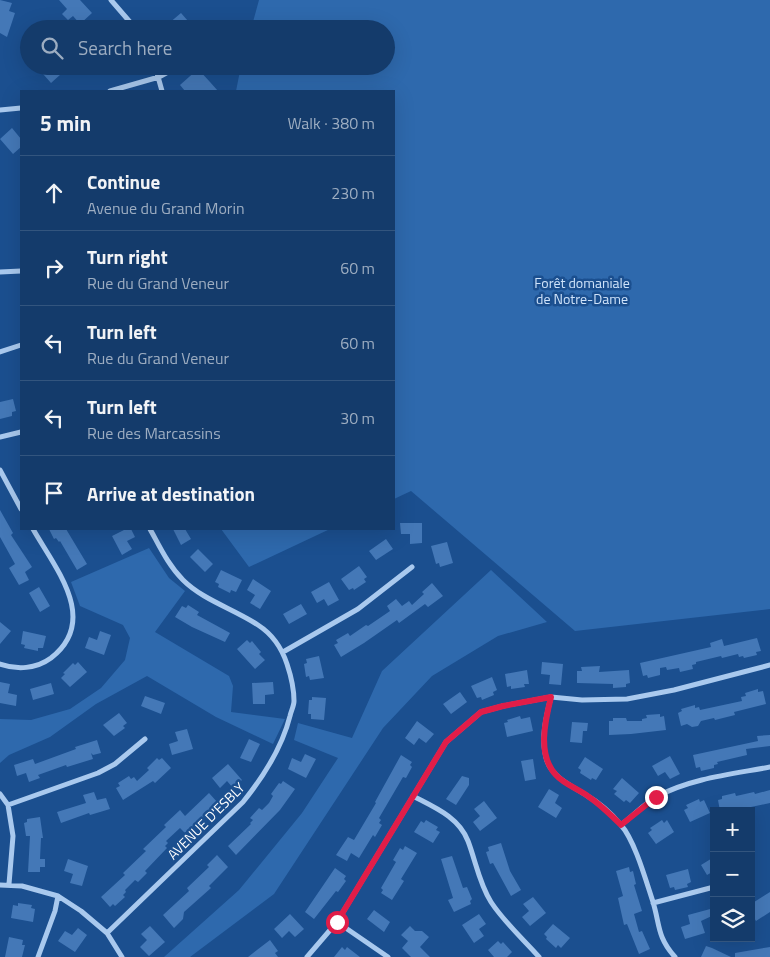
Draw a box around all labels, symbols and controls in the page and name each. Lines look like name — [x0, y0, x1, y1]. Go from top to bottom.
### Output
search box — [20, 20, 395, 75]
text: Search here — [78, 33, 172, 62]
icon: search — [38, 34, 66, 62]
text: 5 min — [40, 107, 91, 139]
text: Walk · 380 m — [287, 111, 375, 135]
text: Continue — [87, 167, 160, 196]
icon: ahead — [40, 179, 68, 207]
text: 230 m — [331, 181, 375, 205]
text: Avenue du Grand Morin — [87, 196, 244, 220]
text: Turn right — [87, 242, 168, 271]
icon: right — [40, 254, 68, 282]
text: 60 m — [340, 256, 375, 280]
text: Rue du Grand Veneur — [87, 271, 229, 295]
park label: Forêt domaniale de Notre-Dame — [534, 272, 630, 309]
text: Turn left — [87, 317, 157, 346]
icon: left — [40, 329, 68, 357]
text: 60 m — [340, 331, 375, 355]
text: Rue du Grand Veneur — [87, 346, 229, 370]
text: Turn left — [87, 392, 157, 421]
icon: left — [40, 404, 68, 432]
text: 30 m — [340, 406, 375, 430]
text: Rue des Marcassins — [87, 421, 221, 445]
icon: arrive — [40, 479, 68, 507]
text: Arrive at destination — [87, 479, 255, 508]
street label: AVENUE D'ESBLY — [162, 777, 249, 864]
route end — [645, 786, 668, 809]
map controls — [710, 807, 755, 942]
button: + — [710, 807, 755, 852]
button: − — [710, 852, 755, 897]
button: layers — [710, 897, 755, 942]
route start — [326, 911, 349, 934]

